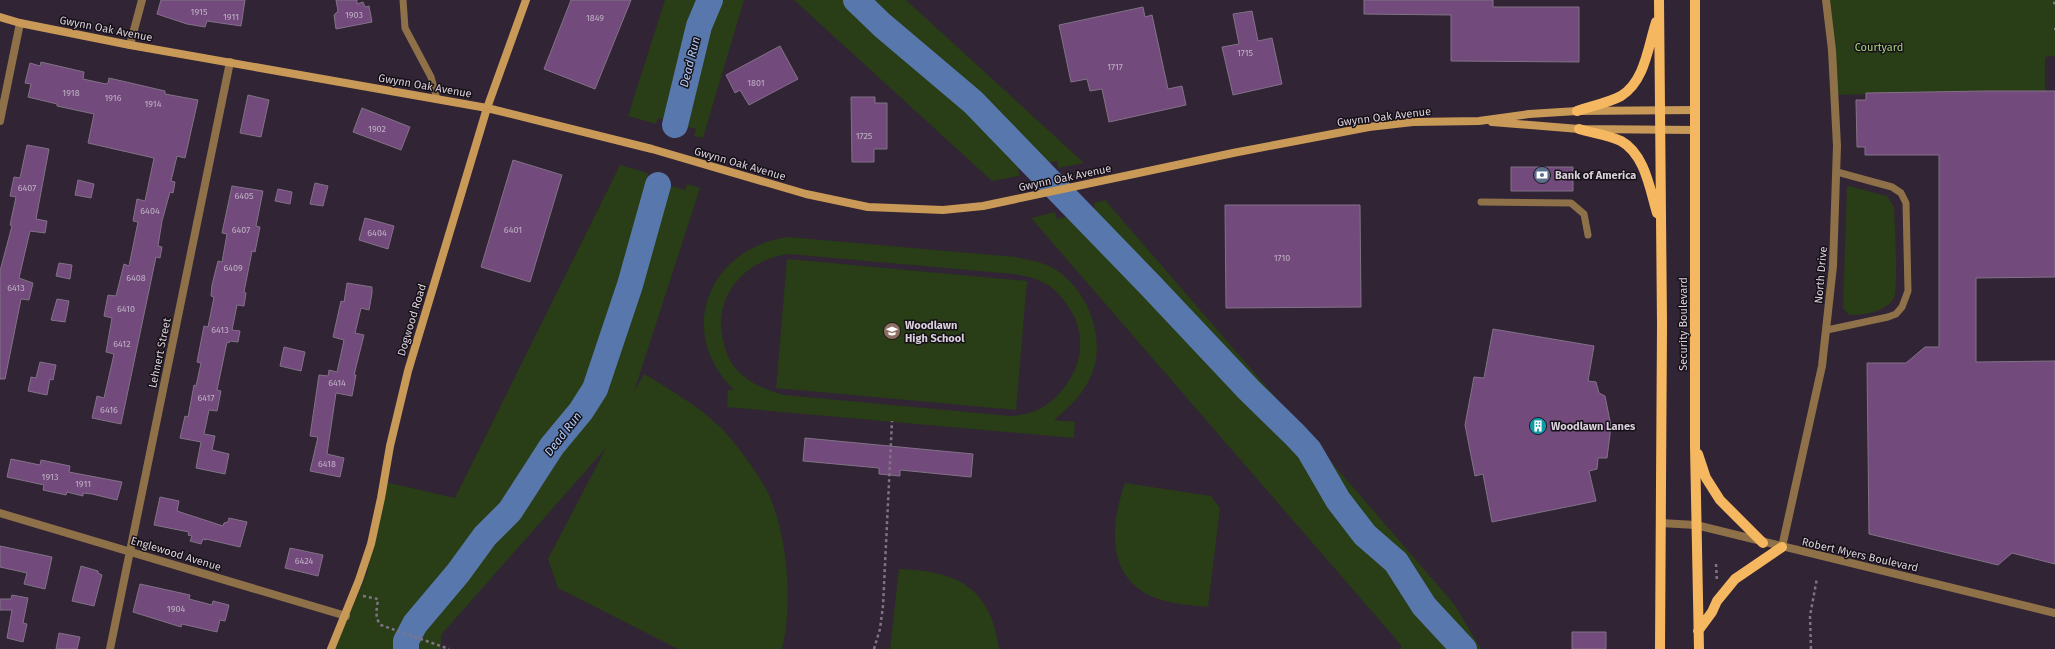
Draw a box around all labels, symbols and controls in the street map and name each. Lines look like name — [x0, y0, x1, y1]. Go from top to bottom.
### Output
house number: 1915 — [191, 7, 208, 17]
house number: 1903 — [345, 10, 363, 20]
house number: 1911 — [223, 12, 239, 22]
house number: 1849 — [586, 13, 604, 23]
street label: Gwynn Oak Avenue — [58, 14, 154, 44]
water label: Dead Run — [677, 35, 703, 89]
park label: Courtyard — [1855, 41, 1903, 54]
house number: 1715 — [1237, 48, 1254, 58]
house number: 1717 — [1107, 62, 1123, 72]
street label: Gwynn Oak Avenue — [377, 71, 473, 101]
house number: 1801 — [747, 78, 765, 88]
house number: 1918 — [62, 88, 80, 98]
house number: 1916 — [104, 93, 122, 103]
house number: 1914 — [144, 99, 162, 109]
street label: Gwynn Oak Avenue — [1336, 105, 1432, 129]
house number: 1902 — [368, 124, 386, 134]
house number: 1725 — [856, 131, 873, 141]
street label: Gwynn Oak Avenue — [693, 145, 787, 183]
street label: Gwynn Oak Avenue — [1017, 162, 1113, 194]
bank icon: Bank of America — [1532, 165, 1552, 185]
place label: Bank of America — [1555, 169, 1636, 182]
house number: 6407 — [18, 183, 36, 193]
house number: 6405 — [234, 191, 254, 201]
house number: 6404 — [140, 206, 160, 216]
house number: 6407 — [232, 225, 250, 235]
house number: 6401 — [504, 225, 522, 235]
house number: 6404 — [367, 228, 387, 238]
street label: North Drive — [1812, 246, 1830, 304]
house number: 1710 — [1274, 253, 1290, 263]
house number: 6409 — [223, 263, 243, 273]
house number: 6408 — [126, 273, 146, 283]
street label: Security Boulevard — [1677, 277, 1690, 371]
street label: Dogwood Road — [395, 282, 429, 358]
house number: 6413 — [7, 283, 25, 293]
house number: 6410 — [117, 304, 135, 314]
street label: Lehnert Street — [146, 317, 174, 389]
place label: Woodlawn High School — [905, 319, 965, 345]
school or university icon: Woodlawn High School — [882, 321, 902, 341]
house number: 6413 — [211, 325, 229, 335]
house number: 6412 — [113, 339, 131, 349]
house number: 6414 — [328, 378, 346, 388]
house number: 6417 — [198, 393, 214, 403]
house number: 6416 — [100, 405, 118, 415]
water label: Dead Run — [542, 409, 585, 459]
building icon: Woodlawn Lanes — [1528, 416, 1548, 436]
place label: Woodlawn Lanes — [1551, 420, 1636, 433]
house number: 6418 — [318, 459, 336, 469]
house number: 1913 — [42, 472, 58, 482]
house number: 1911 — [75, 479, 91, 489]
street label: Englewood Avenue — [129, 534, 223, 574]
street label: Robert Myers Boulevard — [1801, 535, 1919, 575]
house number: 6424 — [295, 556, 313, 566]
house number: 1904 — [167, 604, 185, 614]

